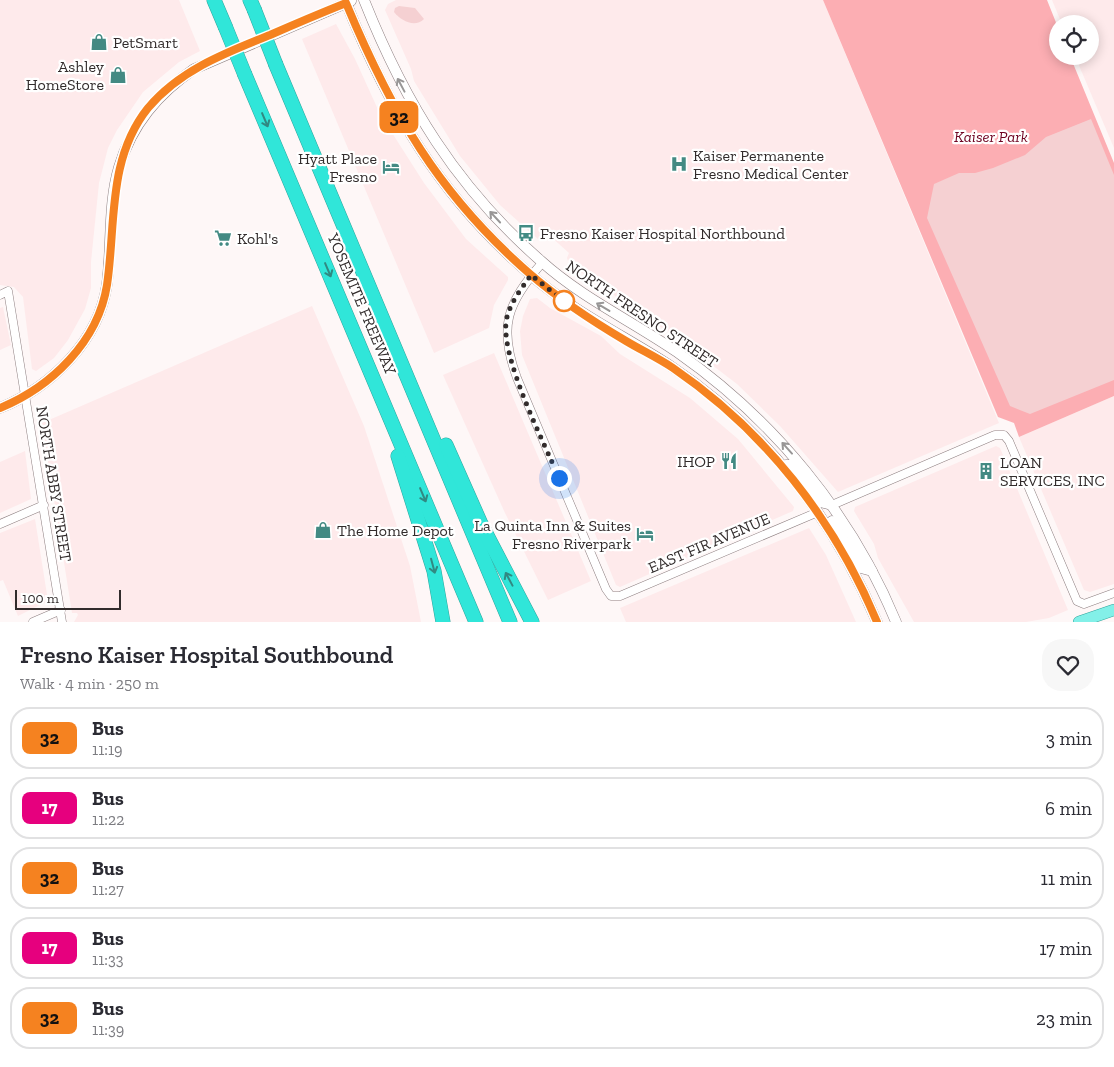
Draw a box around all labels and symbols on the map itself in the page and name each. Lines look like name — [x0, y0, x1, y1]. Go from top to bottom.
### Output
shop icon: PetSmart — [89, 32, 109, 52]
place label: PetSmart — [113, 33, 178, 52]
place label: Ashley HomeStore — [26, 57, 105, 94]
shop icon: Ashley HomeStore — [108, 65, 128, 85]
one-way arrow — [396, 78, 405, 93]
line badge: 32 — [376, 101, 422, 133]
one-way arrow — [260, 112, 270, 127]
park label: Kaiser Park — [954, 127, 1028, 146]
place label: Kaiser Permanente Fresno Medical Center — [693, 146, 849, 183]
place label: Hyatt Place Fresno — [298, 149, 377, 186]
hospital icon: Kaiser Permanente Fresno Medical Center — [669, 154, 689, 174]
hotel icon: Hyatt Place Fresno — [381, 157, 401, 177]
one-way arrow — [489, 211, 501, 224]
bus stop icon: Fresno Kaiser Hospital Northbound — [516, 223, 536, 243]
place label: Fresno Kaiser Hospital Northbound — [540, 224, 785, 243]
supermarket icon: Kohl's — [213, 228, 233, 248]
place label: Kohl's — [237, 229, 278, 248]
street label: YOSEMITE FREEWAY — [323, 230, 400, 378]
street label: NORTH FRESNO STREET — [562, 256, 722, 372]
one-way arrow — [324, 262, 334, 277]
unlabelled marker — [553, 290, 575, 312]
one-way arrow — [597, 302, 611, 312]
street label: NORTH ABBY STREET — [32, 405, 76, 563]
one-way arrow — [781, 442, 793, 455]
restaurant icon: IHOP — [719, 451, 739, 471]
place label: IHOP — [677, 452, 715, 471]
place label: LOAN SERVICES, INC — [1000, 453, 1105, 490]
building icon: LOAN SERVICES, INC — [976, 461, 996, 481]
your location — [547, 466, 572, 491]
one-way arrow — [419, 487, 429, 502]
street label: EAST FIR AVENUE — [645, 509, 773, 577]
place label: La Quinta Inn & Suites Fresno Riverpark — [474, 516, 632, 553]
shop icon: The Home Depot — [313, 520, 333, 540]
place label: The Home Depot — [337, 521, 454, 540]
hotel icon: La Quinta Inn & Suites Fresno Riverpark — [635, 524, 655, 544]
one-way arrow — [428, 558, 438, 574]
one-way arrow — [504, 572, 513, 587]
scale bar — [15, 587, 121, 610]

